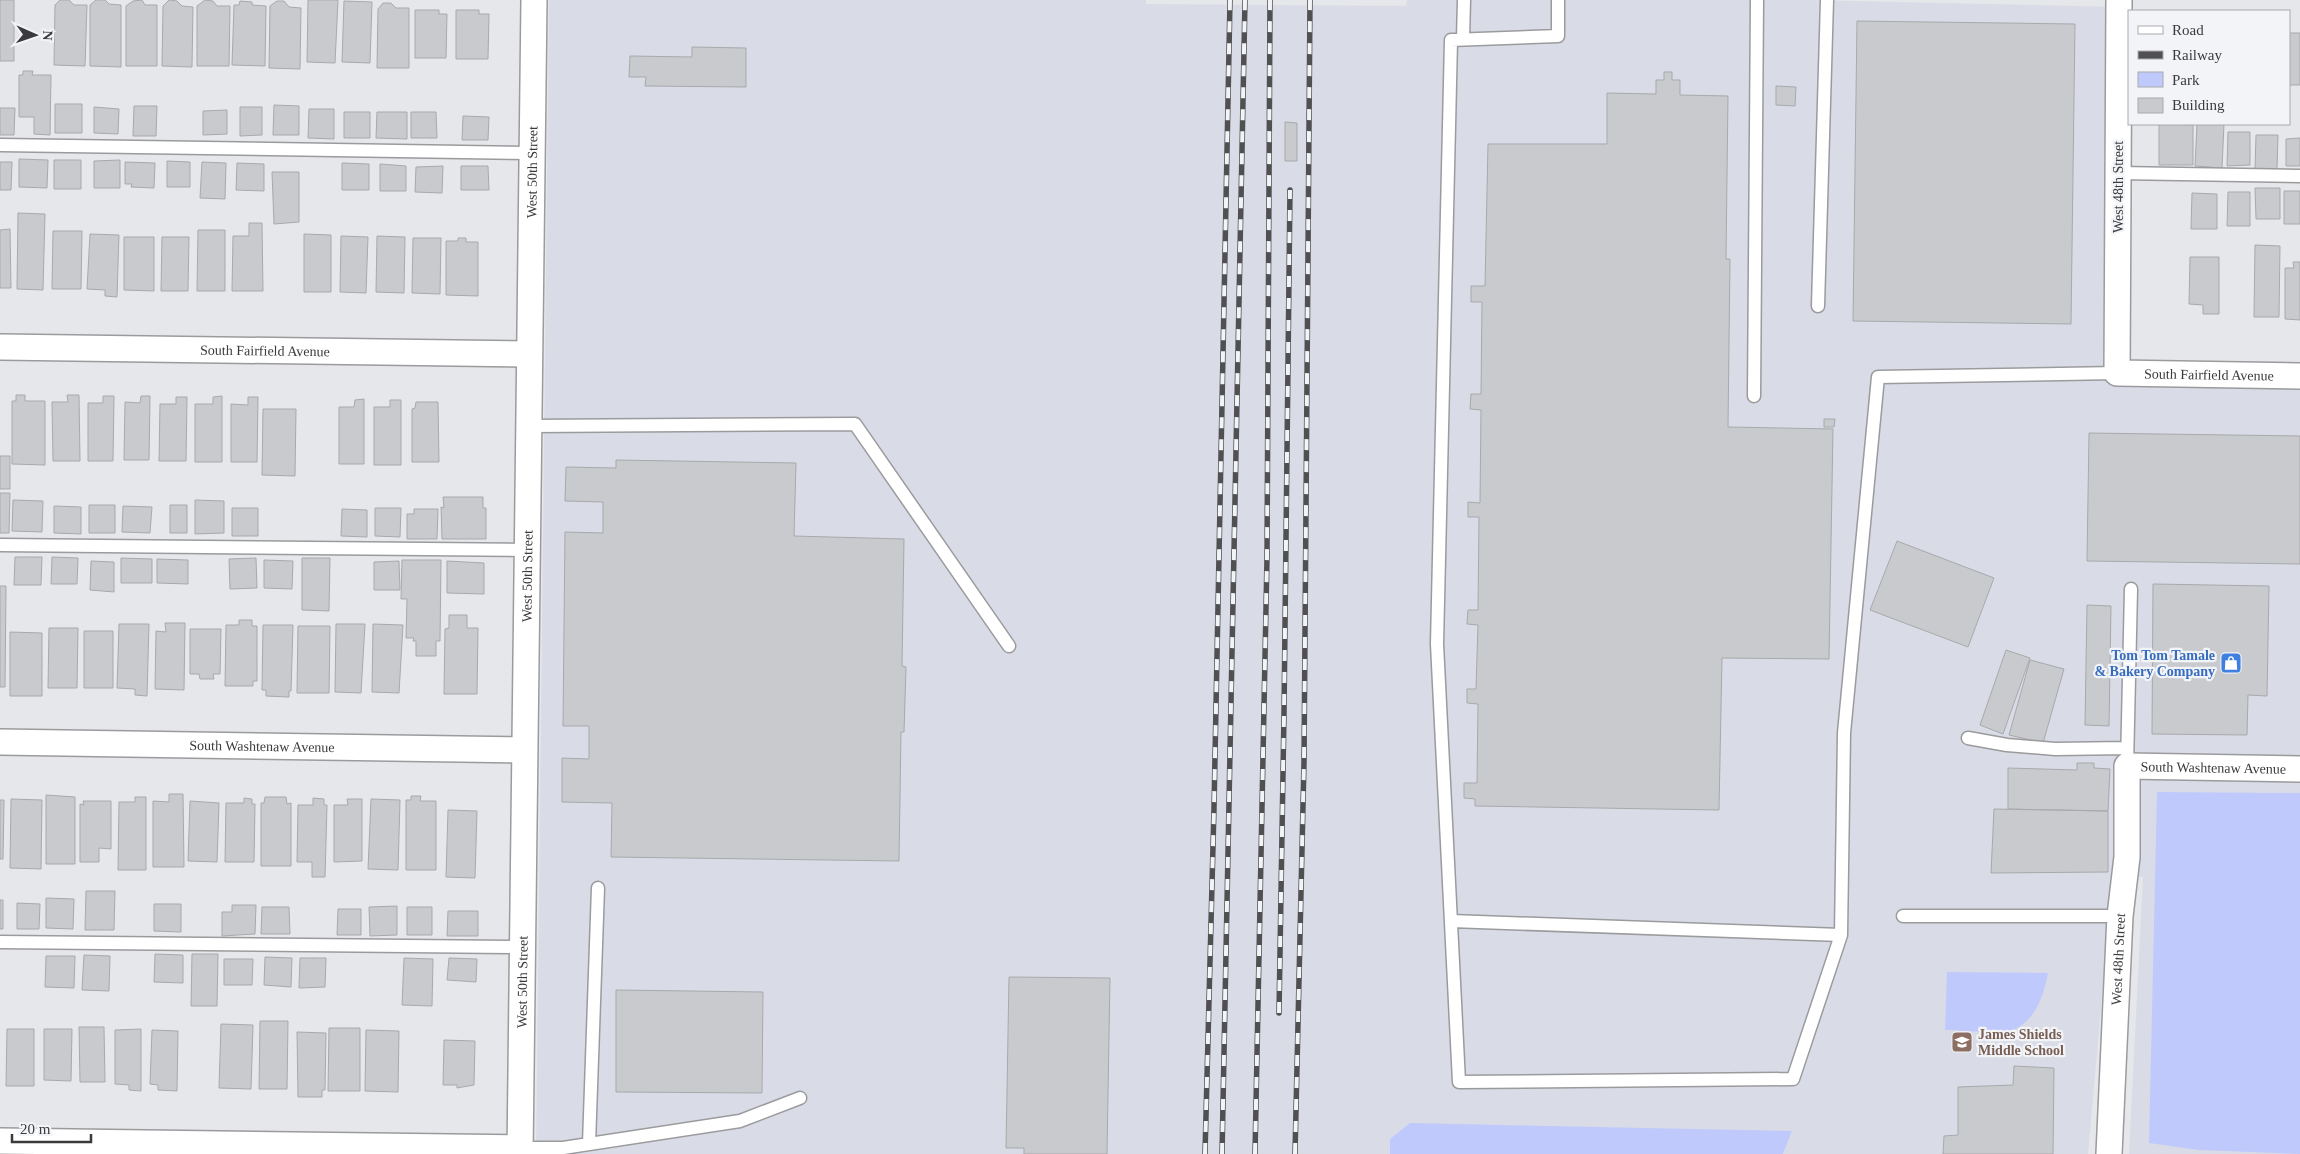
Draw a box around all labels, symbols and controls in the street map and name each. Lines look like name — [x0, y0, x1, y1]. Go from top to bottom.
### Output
north arrow — [10, 10, 60, 60]
legend — [2128, 10, 2290, 125]
text: Road — [2172, 22, 2204, 38]
text: N — [40, 30, 55, 41]
text: Railway — [2172, 47, 2222, 63]
text: Park — [2172, 72, 2200, 88]
text: Building — [2172, 97, 2225, 113]
street label: West 50th Street — [524, 126, 540, 218]
street label: West 48th Street — [2111, 141, 2126, 233]
street label: South Fairfield Avenue — [200, 343, 330, 359]
street label: South Fairfield Avenue — [2144, 366, 2274, 384]
street label: West 50th Street — [519, 530, 536, 622]
place label: Tom Tom Tamale & Bakery Company — [2094, 648, 2215, 679]
shop icon: Tom Tom Tamale & Bakery Company — [2219, 651, 2243, 675]
street label: South Washtenaw Avenue — [189, 738, 335, 755]
street label: South Washtenaw Avenue — [2140, 759, 2286, 777]
street label: West 48th Street — [2109, 912, 2128, 1006]
street label: West 50th Street — [515, 936, 531, 1028]
place label: James Shields Middle School — [1978, 1027, 2064, 1058]
school or university icon: James Shields Middle School — [1950, 1030, 1974, 1054]
scale bar — [12, 1112, 91, 1144]
text: 20 m — [20, 1121, 51, 1137]

